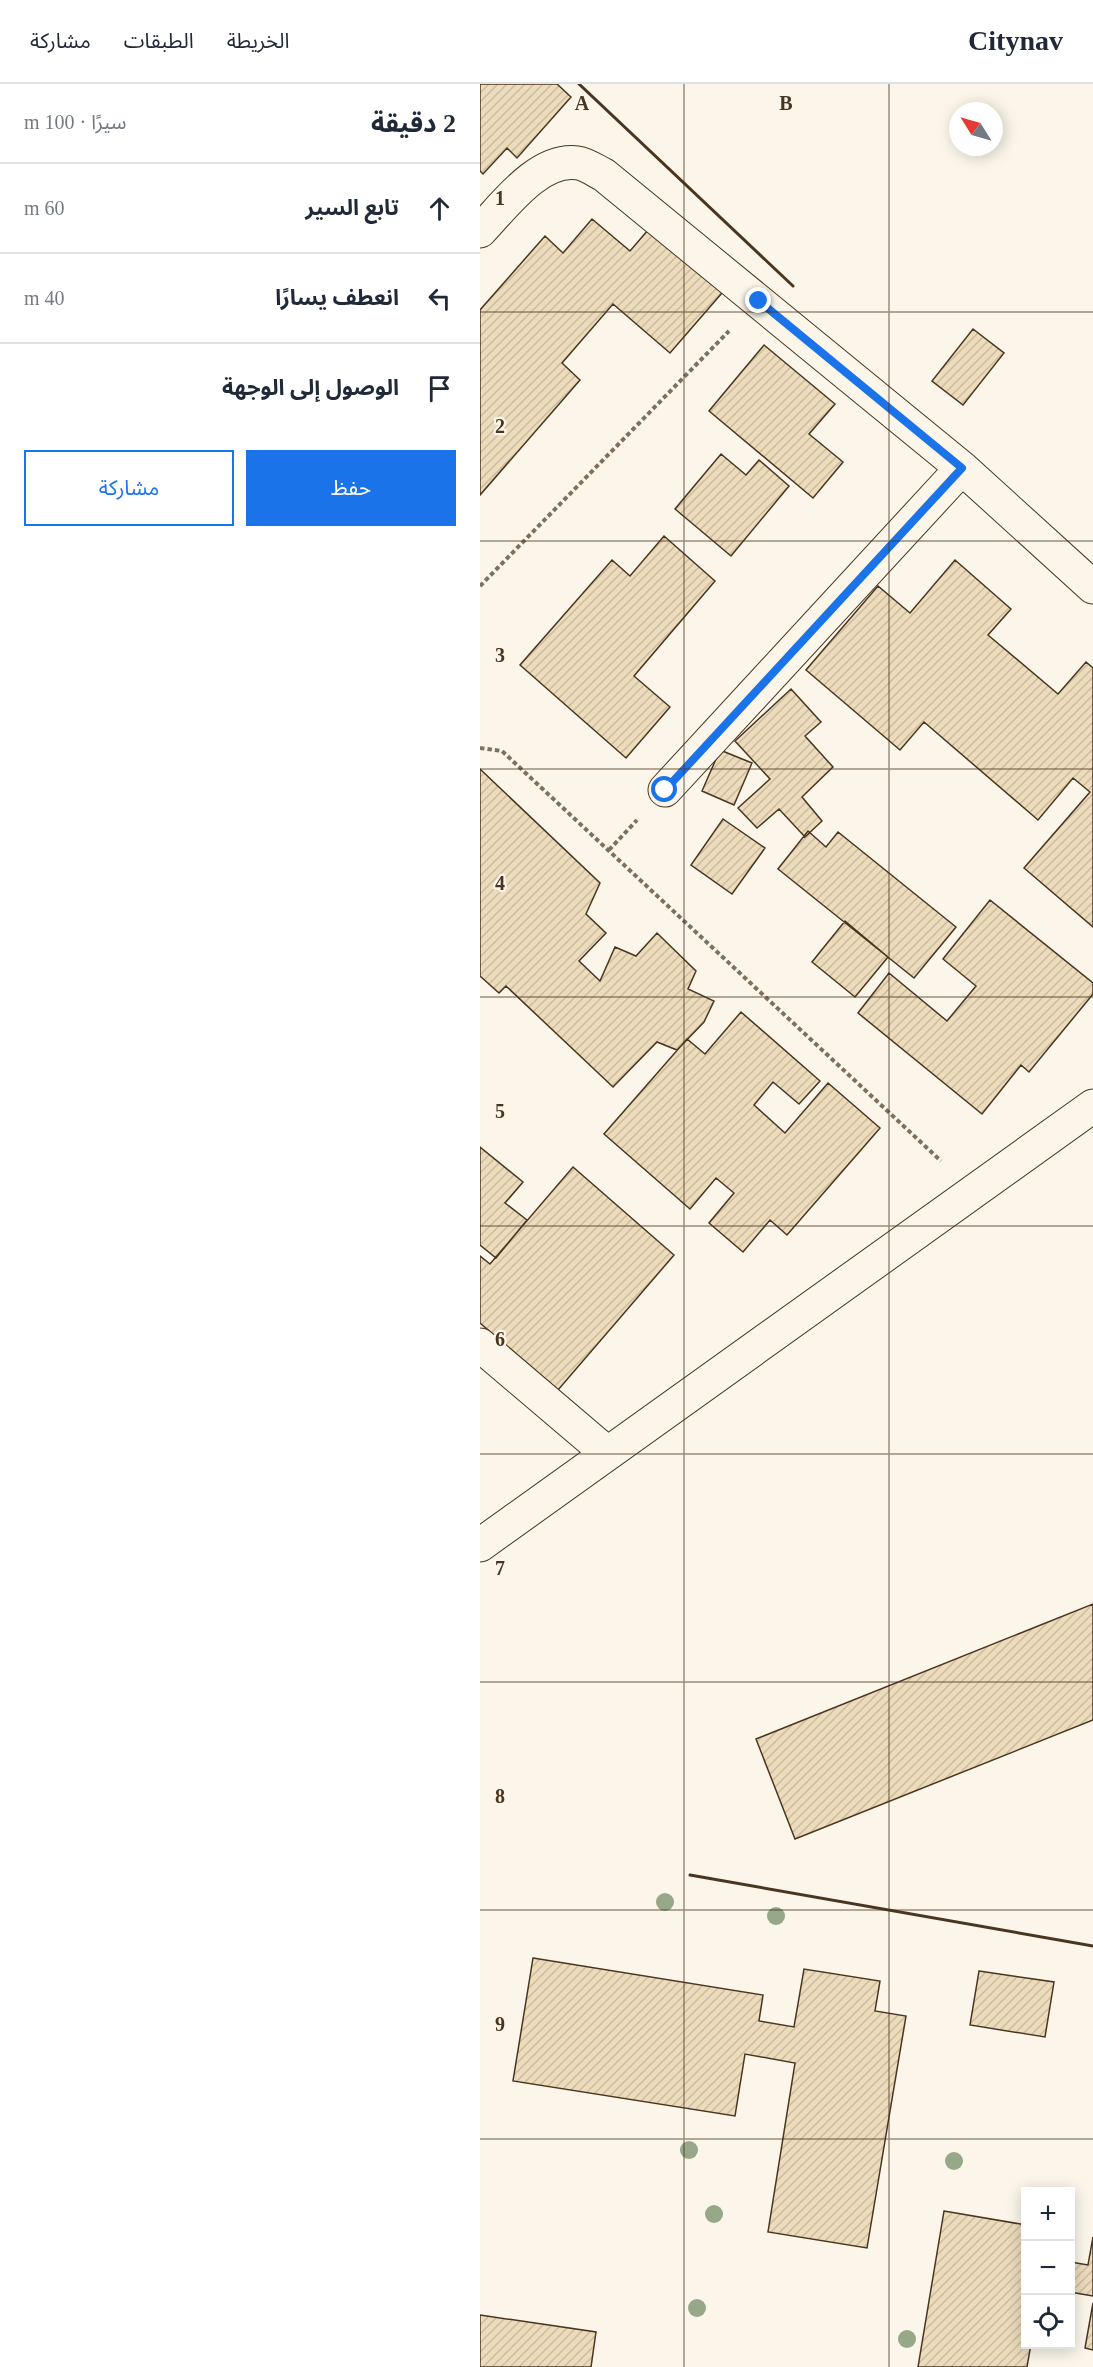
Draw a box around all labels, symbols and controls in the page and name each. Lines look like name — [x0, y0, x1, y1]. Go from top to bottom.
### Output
text: Citynav — [968, 25, 1063, 56]
text: مشاركة — [30, 29, 91, 53]
text: الطبقات — [124, 29, 194, 53]
text: الخريطة — [227, 29, 290, 53]
text: A — [575, 92, 590, 114]
text: B — [779, 92, 793, 114]
north arrow — [949, 102, 1003, 156]
text: 2 دقيقة — [371, 109, 456, 138]
text: سيرًا · 100 m — [24, 111, 127, 133]
text: 1 — [495, 187, 505, 209]
icon: ahead — [423, 192, 456, 225]
text: تابع السير — [305, 195, 399, 220]
text: 60 m — [24, 197, 65, 219]
icon: left — [423, 282, 456, 315]
text: انعطف يسارًا — [275, 285, 399, 310]
text: 40 m — [24, 287, 65, 309]
route end — [745, 287, 771, 313]
icon: arrive — [423, 372, 456, 405]
text: الوصول إلى الوجهة — [222, 375, 399, 400]
text: 2 — [495, 415, 505, 437]
button: مشاركة — [24, 450, 234, 526]
button: حفظ — [246, 450, 456, 526]
text: 3 — [495, 644, 505, 666]
route start — [651, 776, 677, 802]
text: 4 — [495, 872, 505, 894]
text: 5 — [495, 1100, 505, 1122]
text: 6 — [495, 1328, 505, 1350]
text: 7 — [495, 1557, 505, 1579]
text: 8 — [495, 1785, 505, 1807]
text: 9 — [495, 2013, 505, 2035]
map controls — [1021, 2187, 1075, 2349]
button: + — [1021, 2187, 1075, 2241]
button: − — [1021, 2241, 1075, 2295]
button: locate — [1021, 2295, 1075, 2349]

